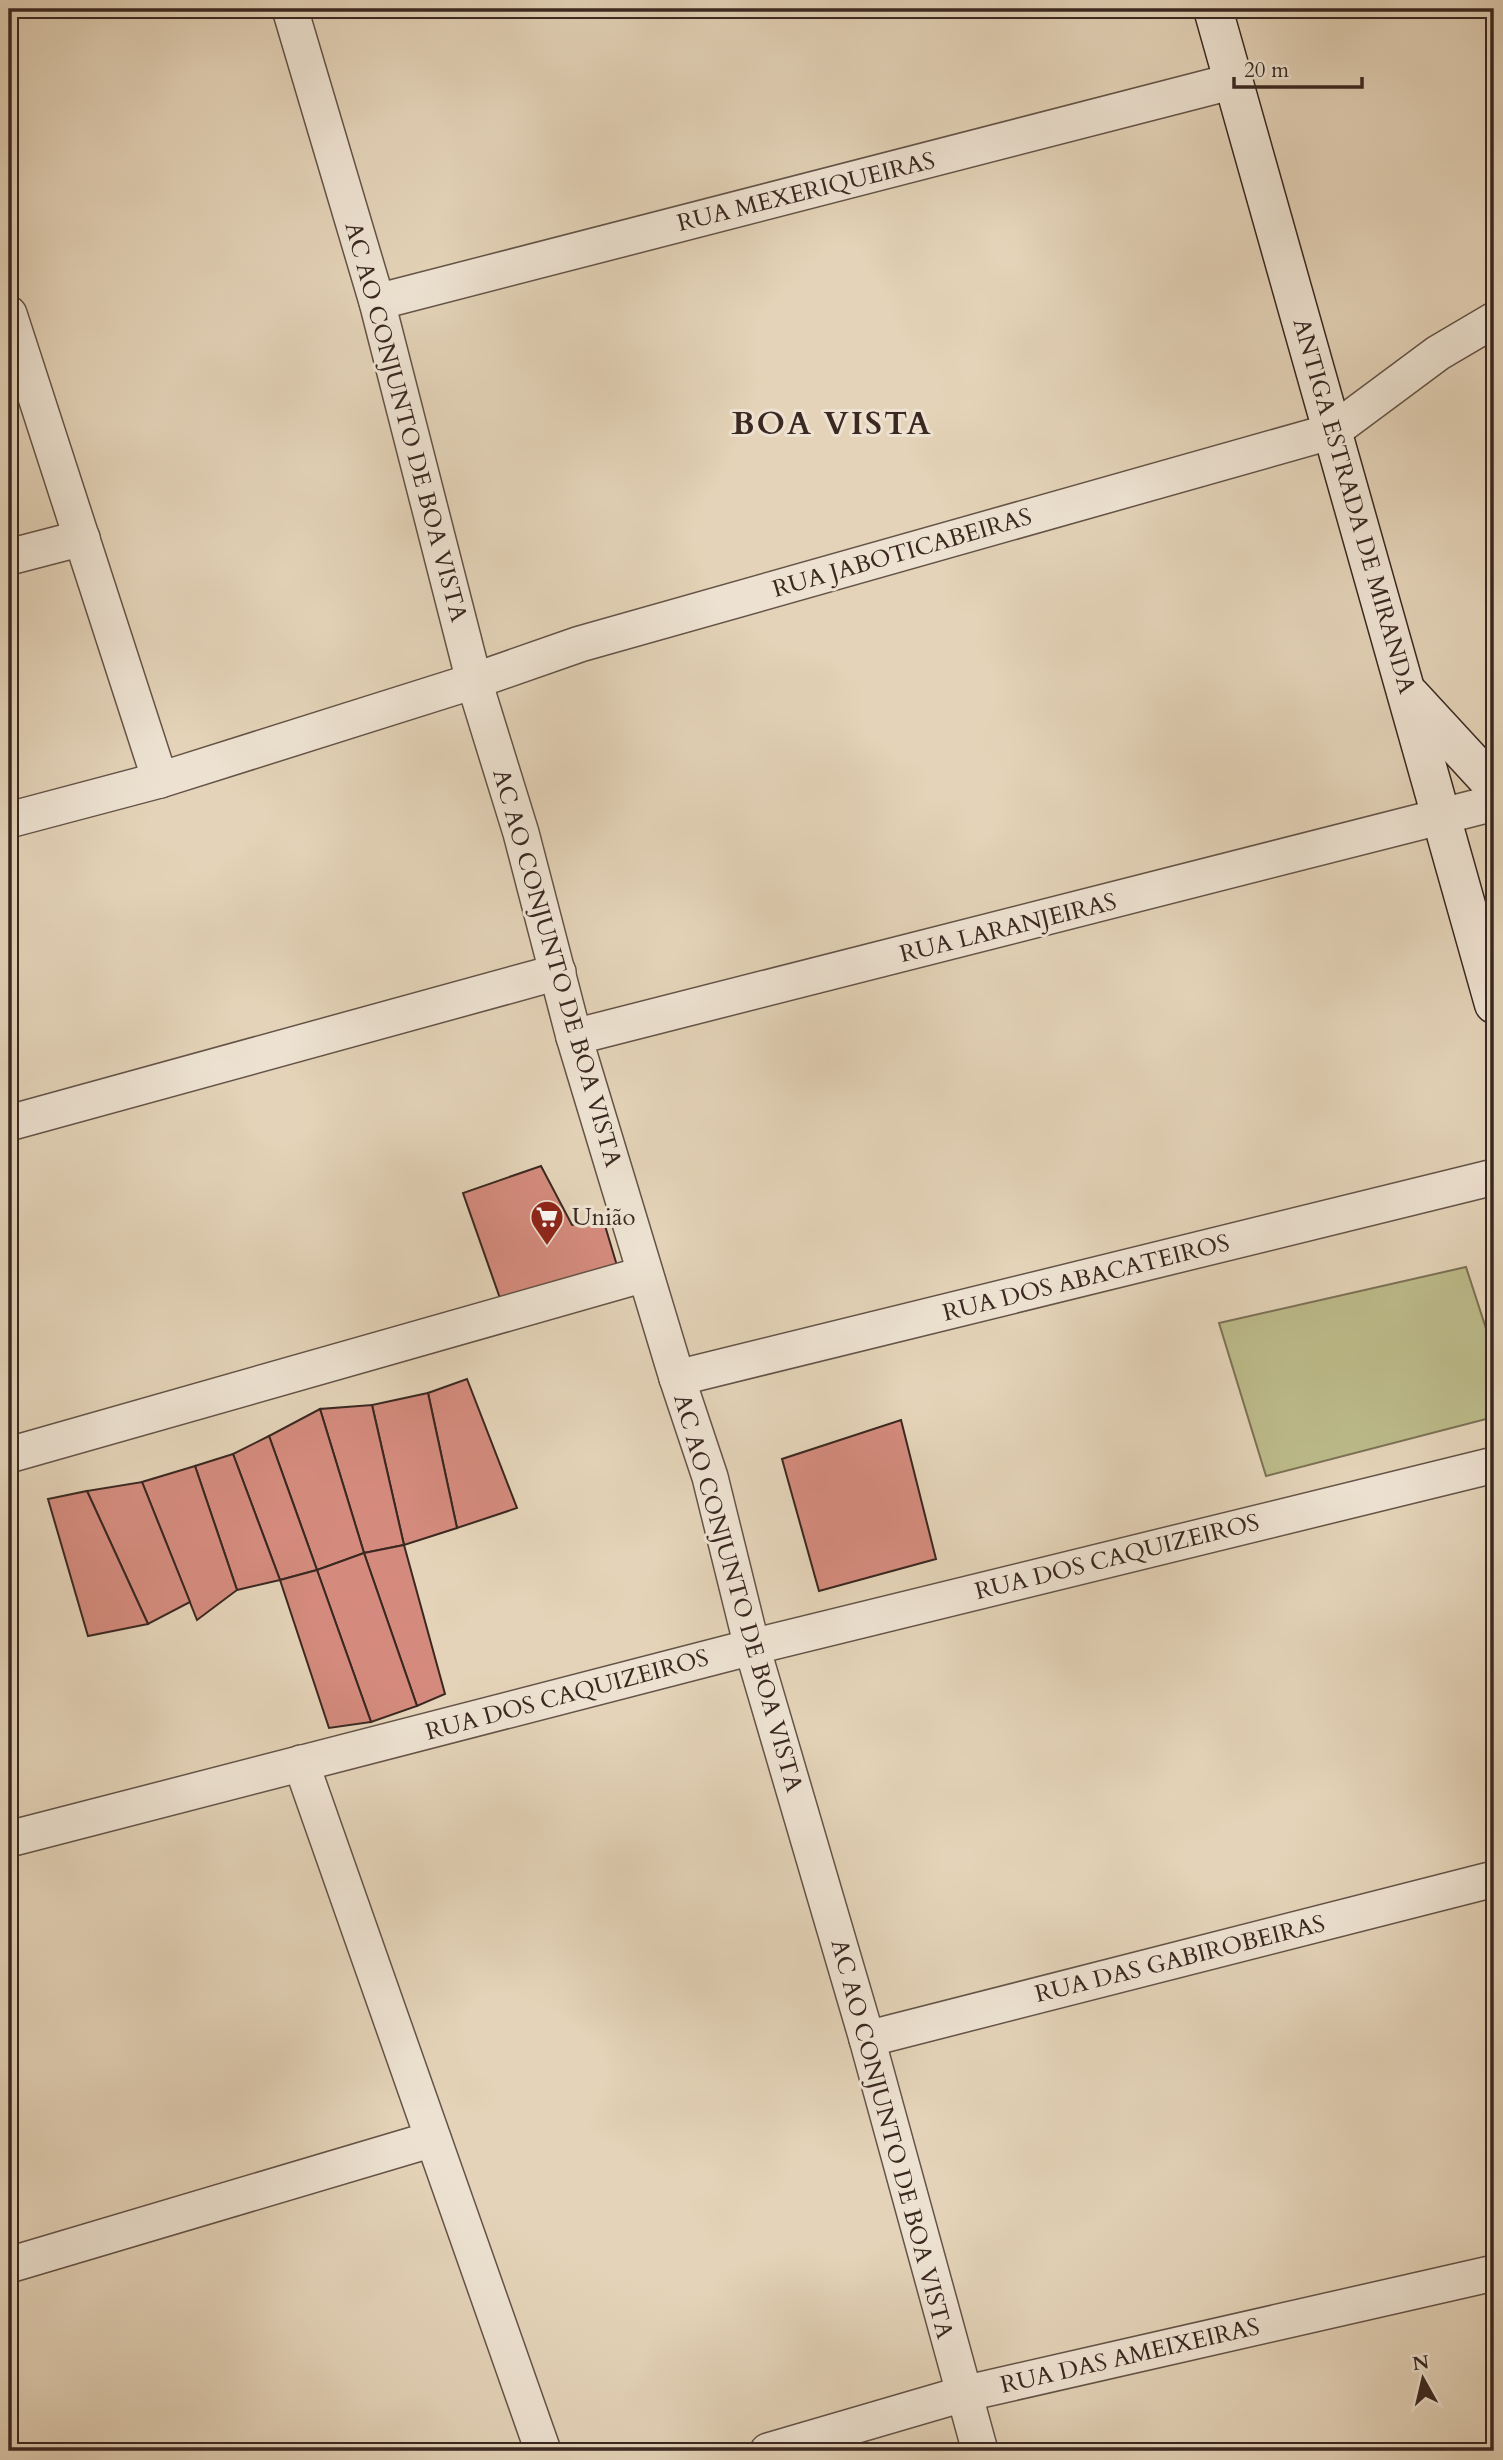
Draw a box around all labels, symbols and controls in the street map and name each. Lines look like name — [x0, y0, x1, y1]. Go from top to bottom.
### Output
scale bar — [1234, 46, 1361, 90]
text: 20 m — [1244, 56, 1289, 85]
street label: RUA MEXERIQUEIRAS — [674, 144, 938, 240]
street label: AC AO CONJUNTO DE BOA VISTA — [337, 218, 476, 626]
street label: ANTIGA ESTRADA DE MIRANDA — [1284, 314, 1424, 699]
district label: BOA VISTA — [731, 402, 933, 446]
street label: RUA JABOTICABEIRAS — [769, 500, 1035, 606]
street label: AC AO CONJUNTO DE BOA VISTA — [484, 765, 630, 1172]
street label: RUA LARANJEIRAS — [896, 885, 1120, 971]
supermarket icon: União — [528, 1198, 566, 1247]
place label: União — [572, 1201, 635, 1234]
street label: RUA DOS ABACATEIROS — [939, 1226, 1233, 1330]
street label: AC AO CONJUNTO DE BOA VISTA — [665, 1390, 811, 1797]
street label: RUA DOS CAQUIZEIROS — [971, 1506, 1263, 1608]
street label: RUA DOS CAQUIZEIROS — [422, 1641, 712, 1749]
street label: RUA DAS GABIROBEIRAS — [1032, 1907, 1328, 2011]
street label: AC AO CONJUNTO DE BOA VISTA — [823, 1935, 962, 2343]
street label: RUA DAS AMEIXEIRAS — [997, 2310, 1263, 2402]
north arrow — [1388, 2344, 1458, 2414]
text: N — [1411, 2349, 1431, 2377]

